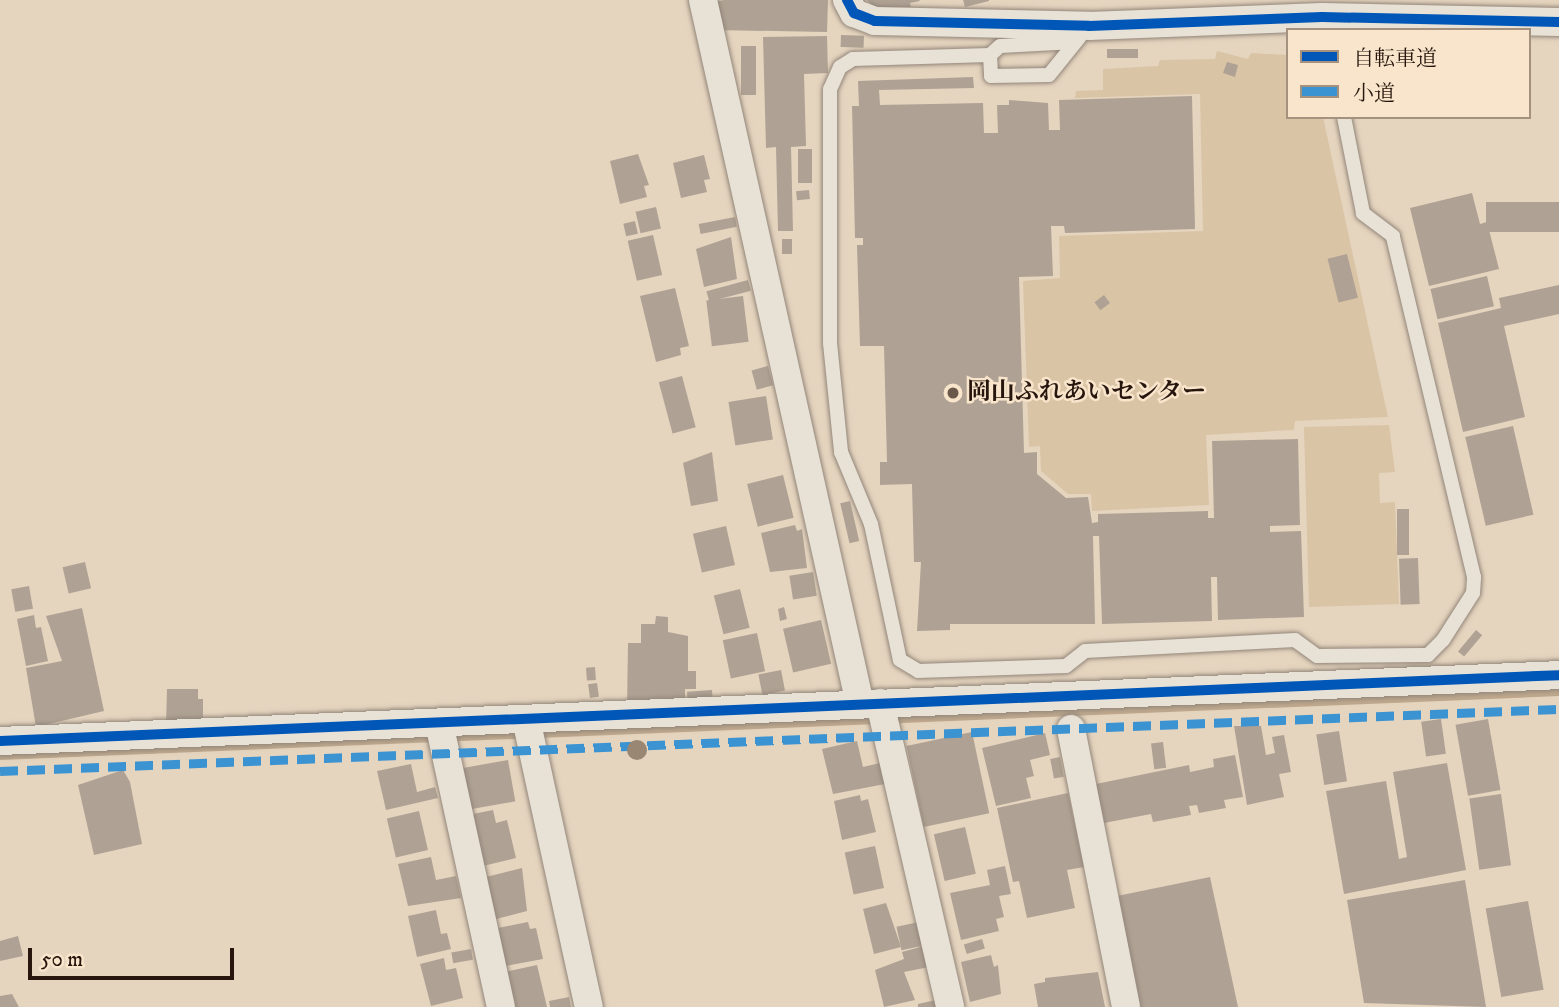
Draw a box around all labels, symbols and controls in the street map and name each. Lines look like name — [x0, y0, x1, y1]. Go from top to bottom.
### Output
legend — [1286, 28, 1531, 119]
text: 自転車道 — [1353, 46, 1437, 72]
text: 小道 — [1353, 81, 1395, 107]
place label: 岡山ふれあいセンター — [967, 379, 1207, 407]
marker: 岡山ふれあいセンター — [945, 385, 961, 401]
scale bar — [32, 934, 238, 978]
text: 50 m — [41, 947, 83, 973]

